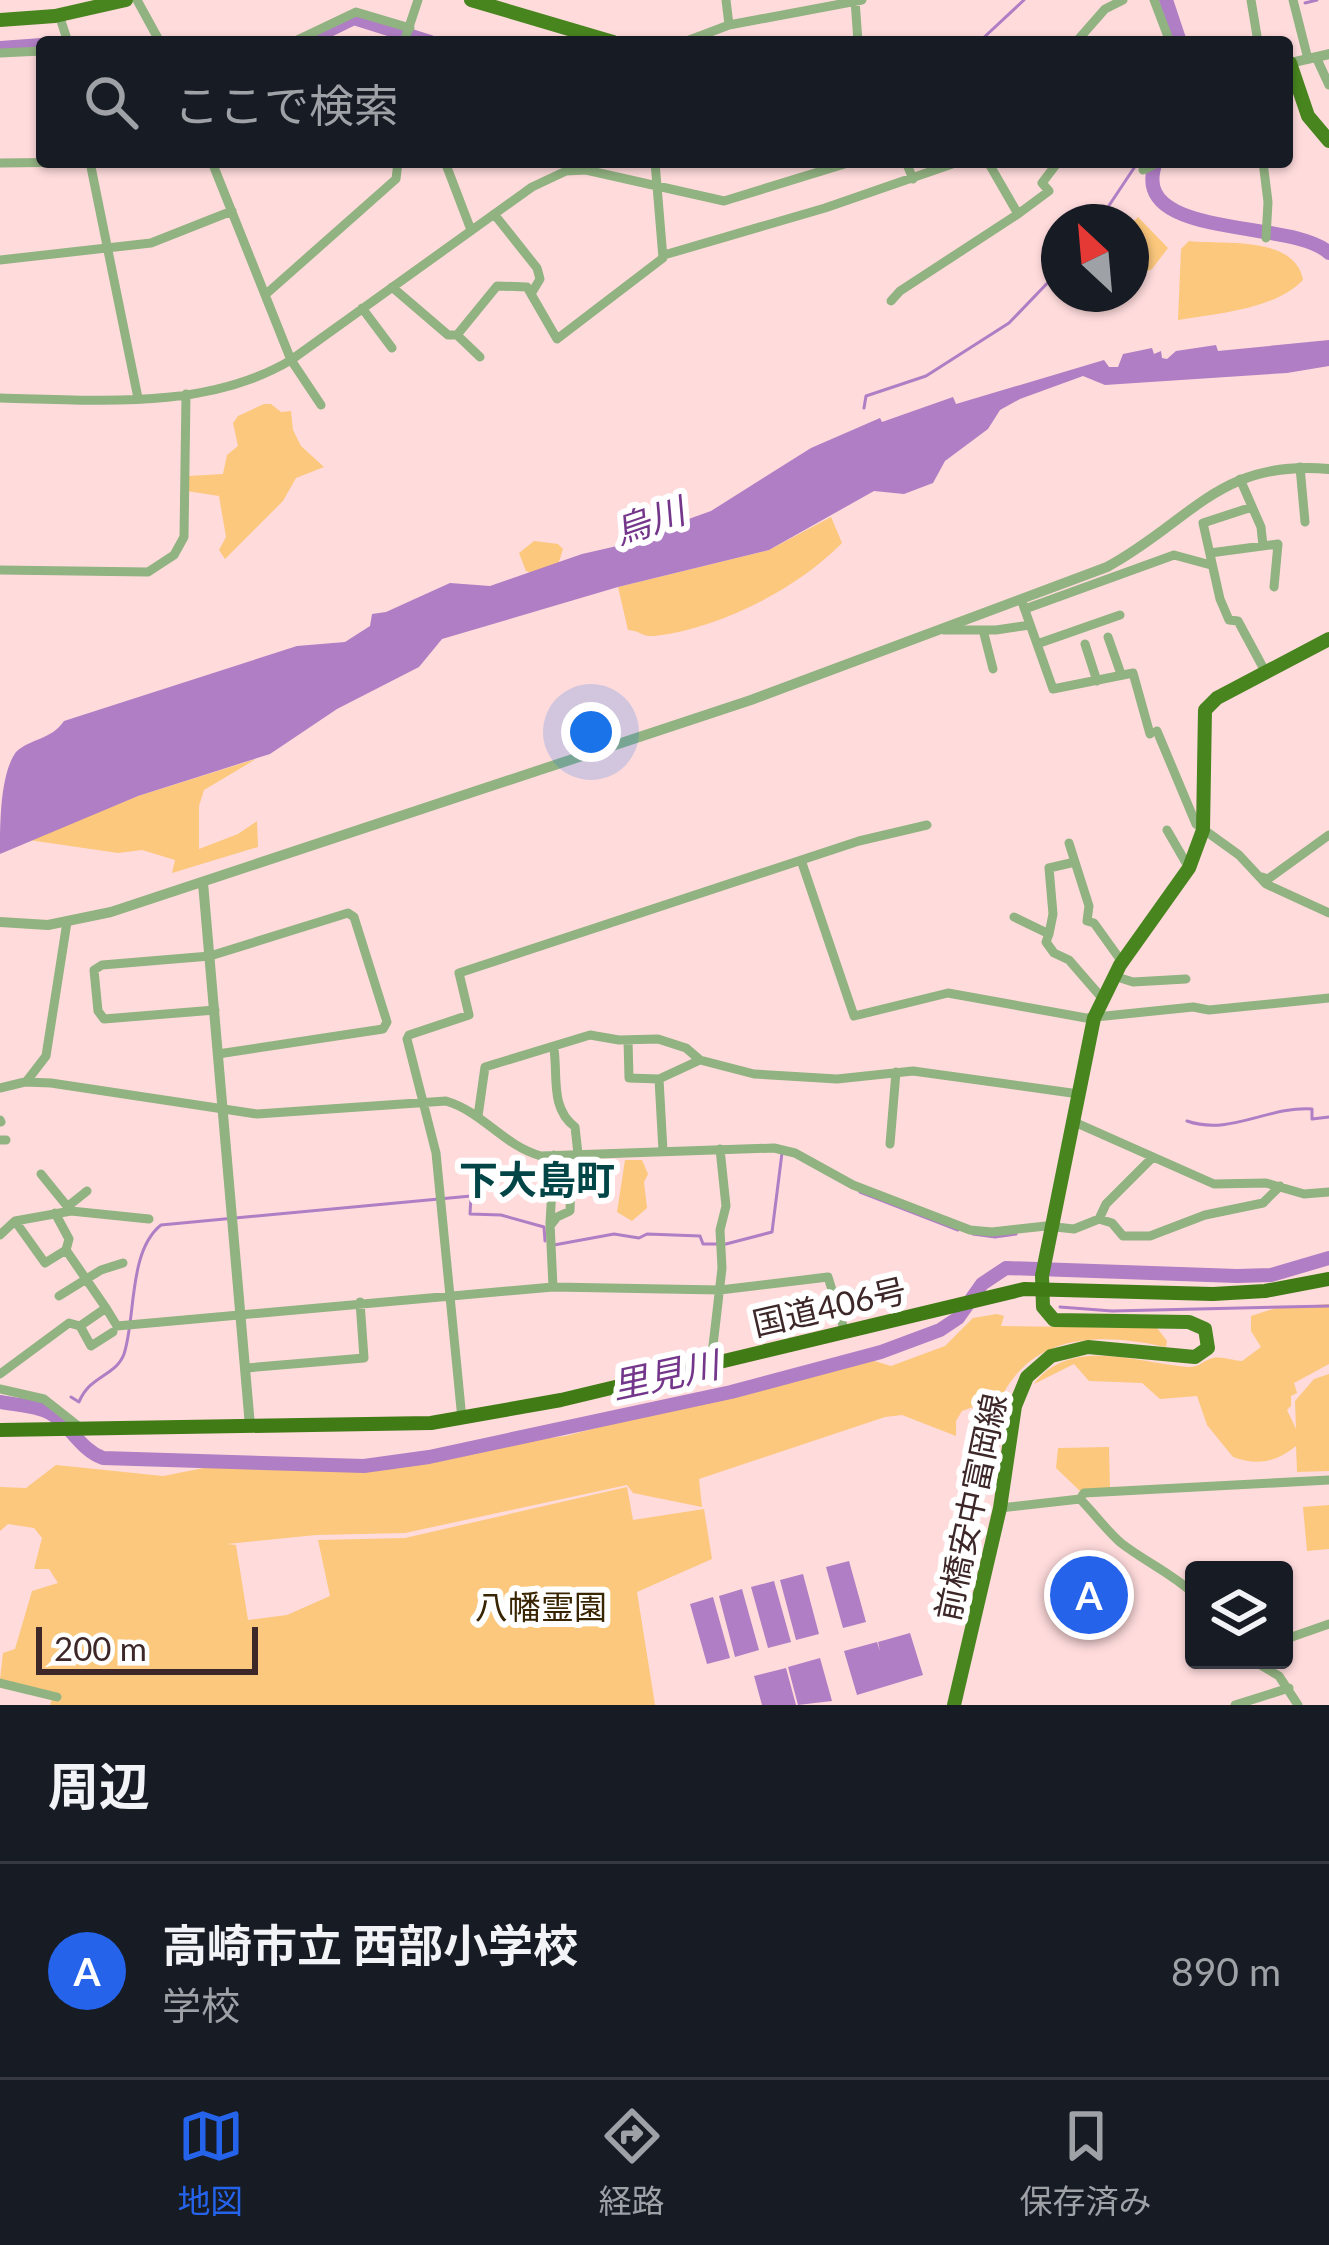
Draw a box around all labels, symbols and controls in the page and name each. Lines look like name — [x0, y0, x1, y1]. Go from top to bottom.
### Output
search box — [36, 36, 1293, 168]
icon: search — [78, 69, 144, 135]
text: ここで検索 — [174, 78, 399, 132]
north arrow — [1041, 204, 1149, 312]
water label: 烏川 — [608, 486, 694, 553]
your location — [561, 702, 621, 762]
district label: 下大島町 — [459, 1156, 615, 1202]
street label: 国道406号 — [748, 1269, 910, 1343]
water label: 里見川 — [608, 1340, 726, 1407]
street label: 前橋安中富岡線 — [926, 1390, 1014, 1624]
pin: A — [1050, 1550, 1128, 1640]
map controls — [1185, 1561, 1293, 1669]
button: layers — [1185, 1561, 1293, 1669]
park label: 八幡霊園 — [475, 1586, 607, 1626]
scale bar — [36, 1621, 258, 1674]
text: 200 m — [54, 1628, 147, 1668]
text: 周辺 — [48, 1755, 150, 1816]
text: 高崎市立 西部小学校 — [162, 1918, 578, 1972]
text: A — [73, 1948, 101, 1994]
text: 890 m — [1171, 1948, 1281, 1994]
text: 学校 — [162, 1982, 240, 2028]
tab: 地図 — [178, 2103, 244, 2223]
tab: 経路 — [599, 2103, 665, 2223]
tab: 保存済み — [1020, 2103, 1152, 2223]

